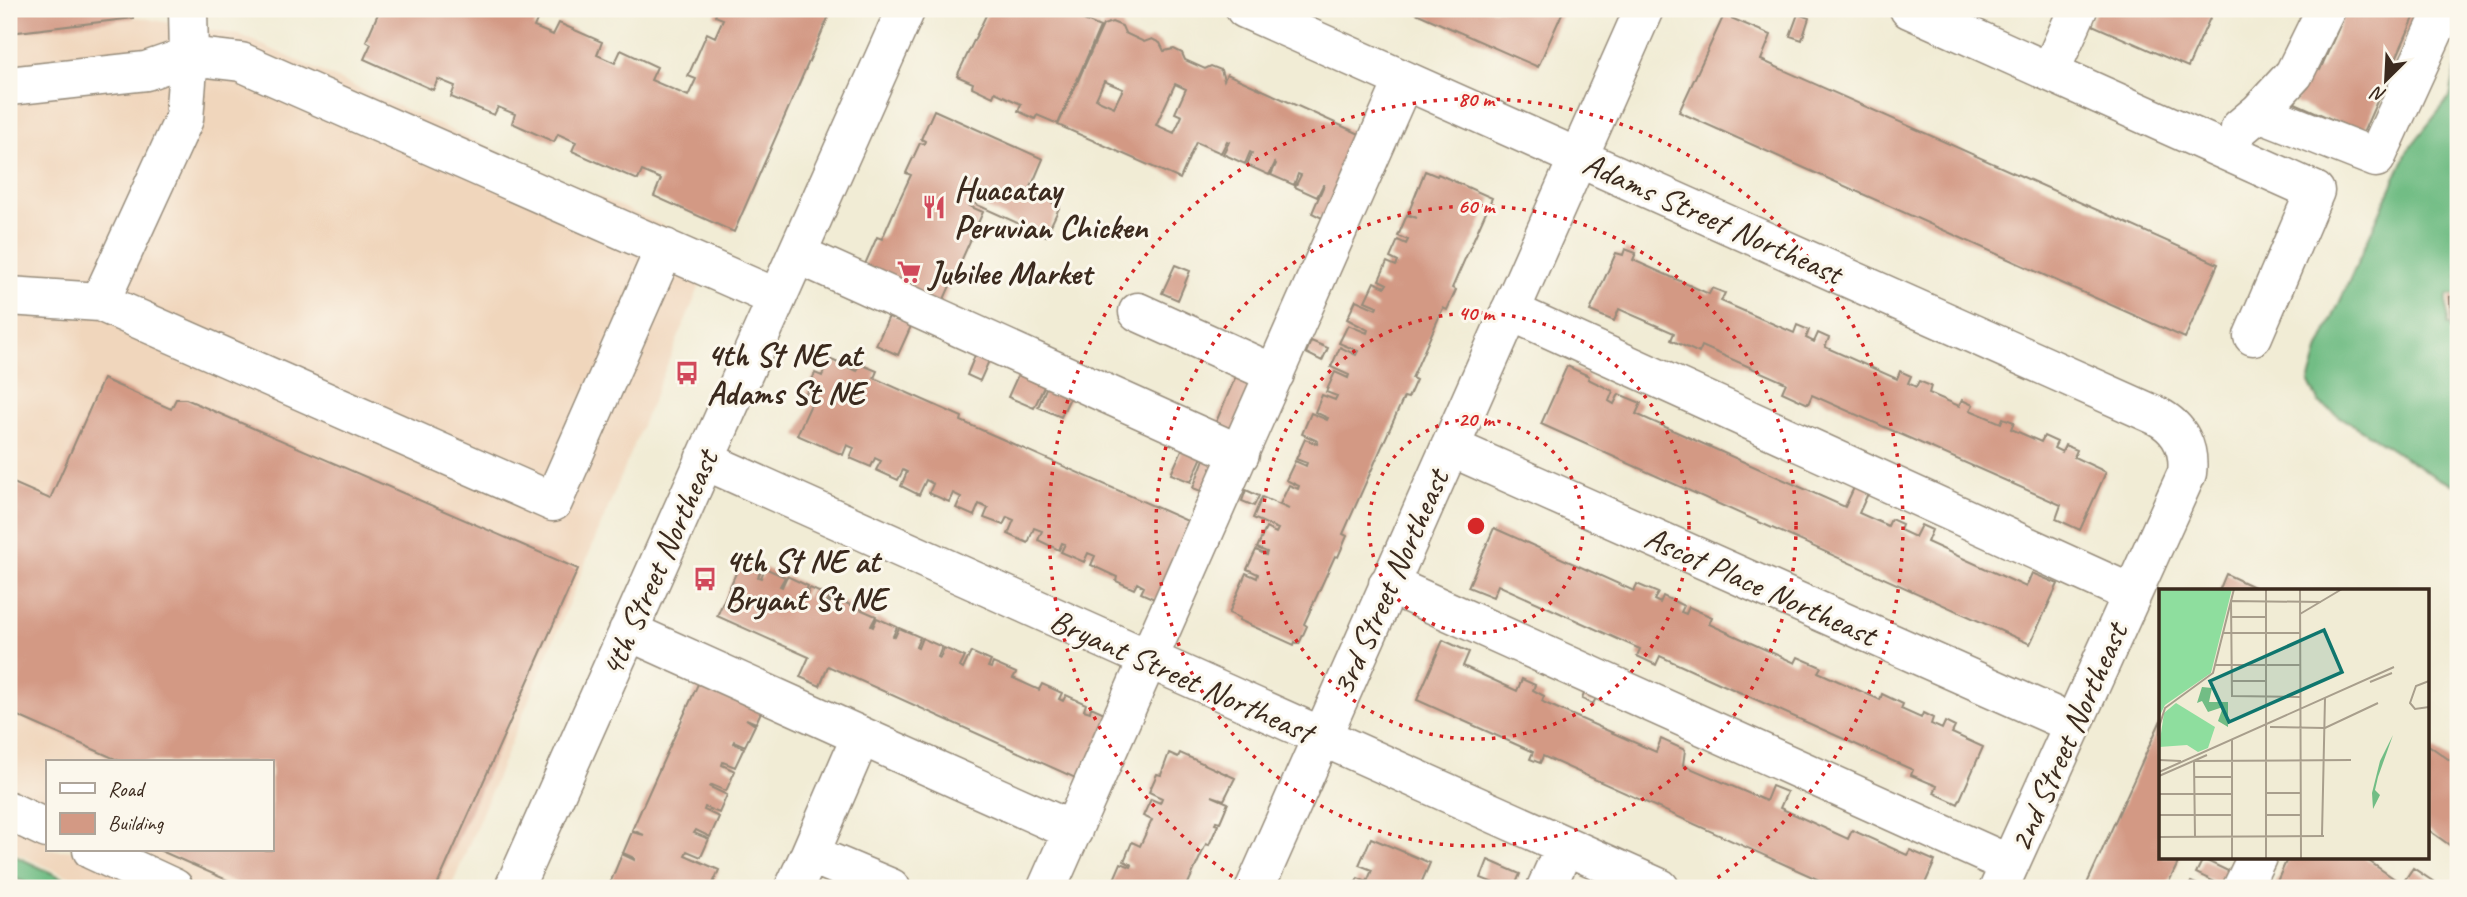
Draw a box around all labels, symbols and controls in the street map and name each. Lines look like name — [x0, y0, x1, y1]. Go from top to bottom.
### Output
north arrow — [2352, 46, 2422, 116]
text: N — [2366, 80, 2390, 108]
text: 80 m — [1458, 86, 1496, 112]
street label: Adams Street Northeast — [1577, 142, 1851, 295]
place label: Huacatay Peruvian Chicken — [954, 168, 1148, 248]
restaurant icon: Huacatay Peruvian Chicken — [920, 193, 948, 221]
text: 60 m — [1458, 193, 1496, 219]
place label: Jubilee Market — [927, 252, 1095, 294]
supermarket icon: Jubilee Market — [895, 258, 923, 286]
text: 40 m — [1458, 300, 1496, 326]
place label: 4th St NE at Adams St NE — [707, 334, 868, 414]
bus stop icon: 4th St NE at Adams St NE — [673, 359, 701, 387]
text: 20 m — [1458, 406, 1496, 432]
street label: 4th Street Northeast — [590, 441, 729, 683]
street label: 3rd Street Northeast — [1321, 460, 1460, 702]
centre of rings — [1464, 514, 1488, 538]
street label: Ascot Place Northeast — [1638, 516, 1886, 657]
place label: 4th St NE at Bryant St NE — [725, 540, 890, 620]
bus stop icon: 4th St NE at Bryant St NE — [691, 565, 719, 593]
inset map — [2159, 589, 2428, 858]
street label: Bryant Street Northeast — [1044, 599, 1323, 754]
street label: 2nd Street Northeast — [1999, 614, 2138, 858]
legend — [46, 760, 273, 852]
text: Road — [108, 776, 147, 802]
text: Building — [108, 810, 165, 836]

